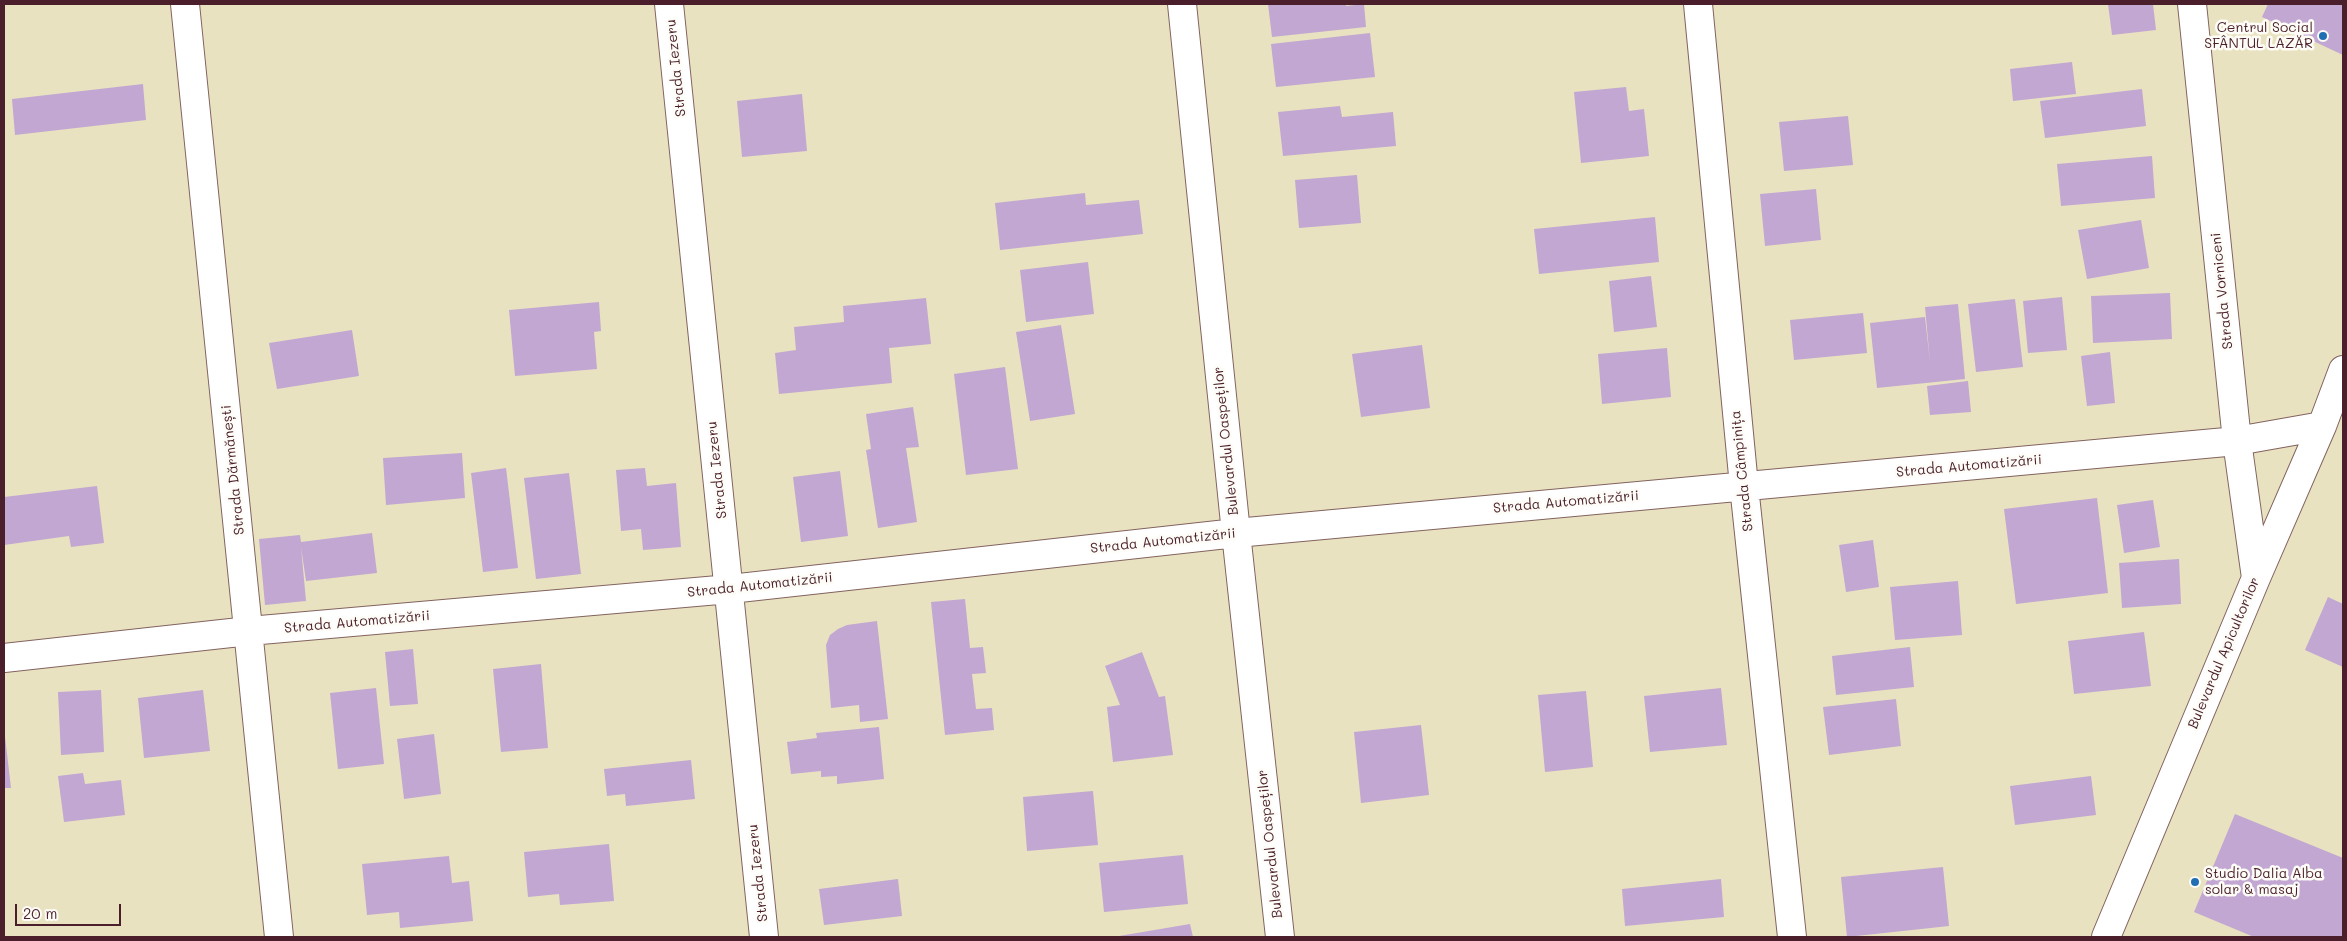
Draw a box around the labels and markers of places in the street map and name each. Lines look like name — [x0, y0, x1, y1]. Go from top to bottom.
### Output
place label: Centrul Social SFÂNTUL LAZĂR — [2204, 20, 2313, 52]
marker: Centrul Social SFÂNTUL LAZĂR — [2317, 30, 2329, 42]
place label: Studio Dalia Alba solar & masaj — [2205, 866, 2323, 899]
marker: Studio Dalia Alba solar & masaj — [2189, 876, 2201, 888]

